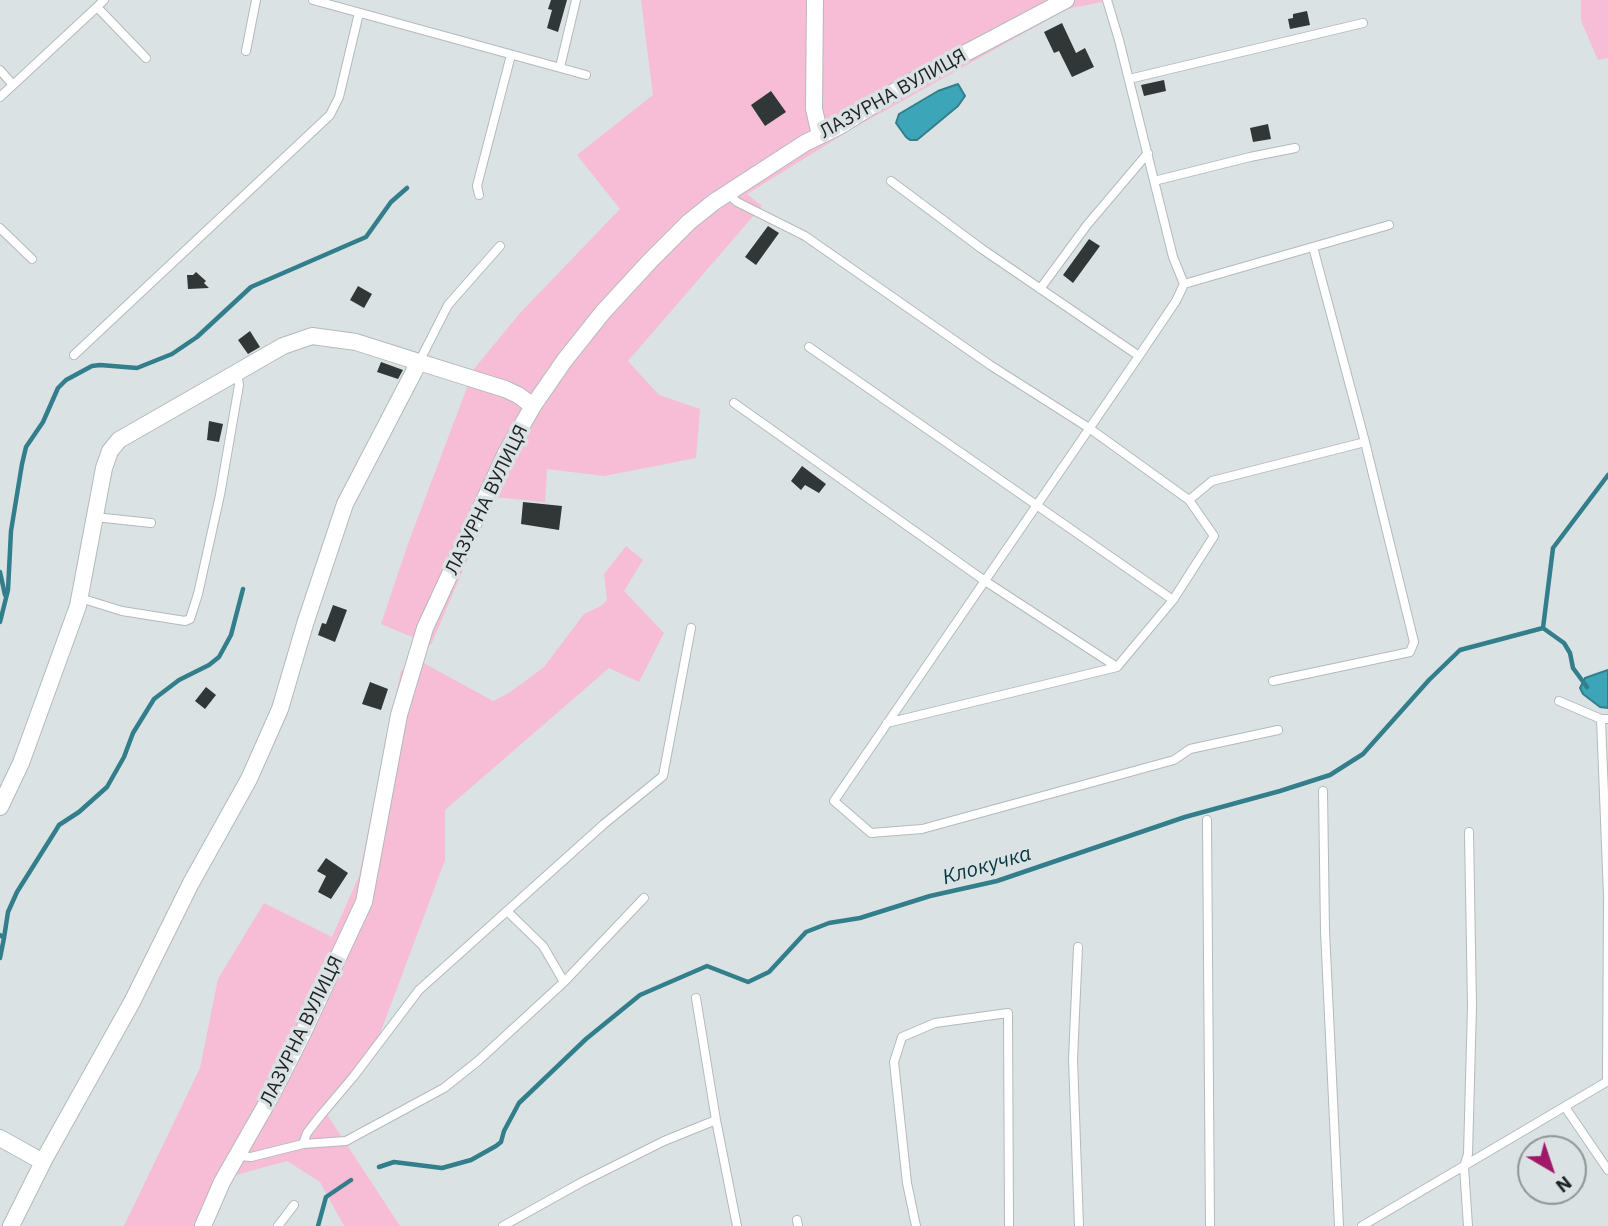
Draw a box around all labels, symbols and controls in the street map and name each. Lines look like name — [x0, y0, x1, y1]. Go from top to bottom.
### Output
street label: ЛАЗУРНА ВУЛИЦЯ — [816, 44, 970, 144]
street label: ЛАЗУРНА ВУЛИЦЯ — [441, 421, 533, 579]
water label: Клокучка — [940, 841, 1034, 891]
street label: ЛАЗУРНА ВУЛИЦЯ — [256, 952, 348, 1110]
north arrow — [1517, 1135, 1587, 1205]
text: N — [1551, 1171, 1577, 1198]

